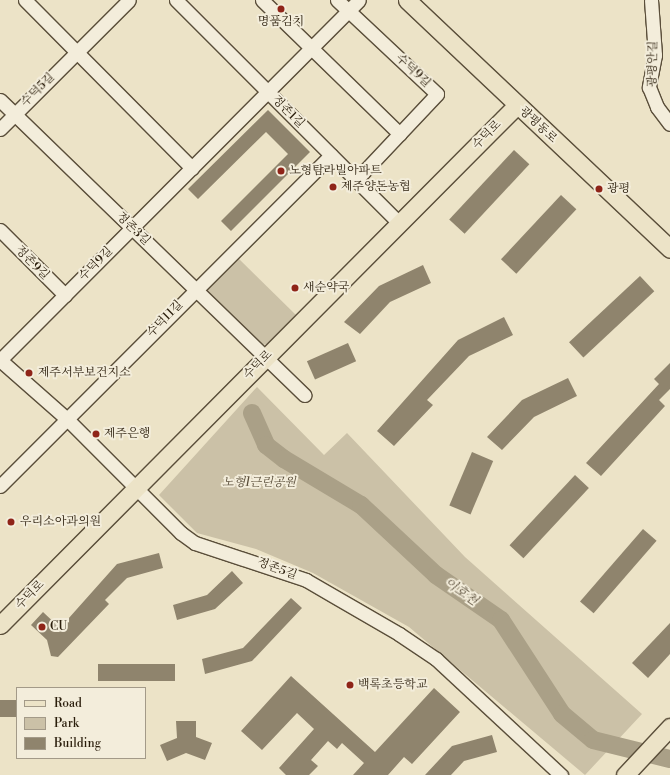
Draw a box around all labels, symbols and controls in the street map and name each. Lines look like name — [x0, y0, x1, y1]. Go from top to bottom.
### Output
marker: 명품김치 — [276, 4, 286, 14]
place label: 명품김치 — [258, 15, 304, 29]
street label: 광평안길 — [645, 41, 661, 87]
street label: 수덕9길 — [393, 51, 433, 91]
street label: 수덕5길 — [18, 70, 58, 110]
street label: 정존1길 — [269, 93, 307, 131]
street label: 광평동로 — [516, 104, 560, 146]
street label: 수덕로 — [470, 118, 504, 152]
place label: 노형탐라빌아파트 — [289, 164, 382, 178]
marker: 노형탐라빌아파트 — [276, 166, 286, 176]
place label: 제주양돈농협 — [341, 180, 411, 194]
marker: 제주양돈농협 — [328, 182, 338, 192]
place label: 광평 — [607, 182, 630, 196]
marker: 광평 — [594, 184, 604, 194]
street label: 정존3길 — [113, 209, 153, 249]
street label: 정존9길 — [12, 243, 52, 283]
street label: 수덕9길 — [76, 244, 116, 284]
place label: 새순약국 — [303, 281, 349, 295]
marker: 새순약국 — [290, 283, 300, 293]
street label: 수덕11길 — [144, 298, 186, 340]
street label: 수덕로 — [241, 348, 275, 382]
place label: 제주서부보건지소 — [38, 366, 131, 380]
marker: 제주서부보건지소 — [23, 367, 35, 379]
place label: 제주은행 — [104, 427, 150, 441]
marker: 제주은행 — [91, 429, 101, 439]
park label: 노형1근린공원 — [222, 476, 296, 490]
place label: 우리소아과의원 — [20, 515, 101, 529]
marker: 우리소아과의원 — [5, 516, 17, 528]
street label: 정존5길 — [255, 555, 299, 583]
water label: 이호천 — [441, 575, 481, 609]
street label: 수덕로 — [13, 578, 47, 612]
place label: CU — [50, 620, 67, 634]
marker: CU — [37, 622, 47, 632]
place label: 백록초등학교 — [358, 678, 428, 692]
marker: 백록초등학교 — [345, 680, 355, 690]
legend — [16, 687, 146, 759]
text: Road — [54, 696, 82, 711]
text: Park — [54, 716, 79, 731]
text: Building — [54, 736, 101, 751]

